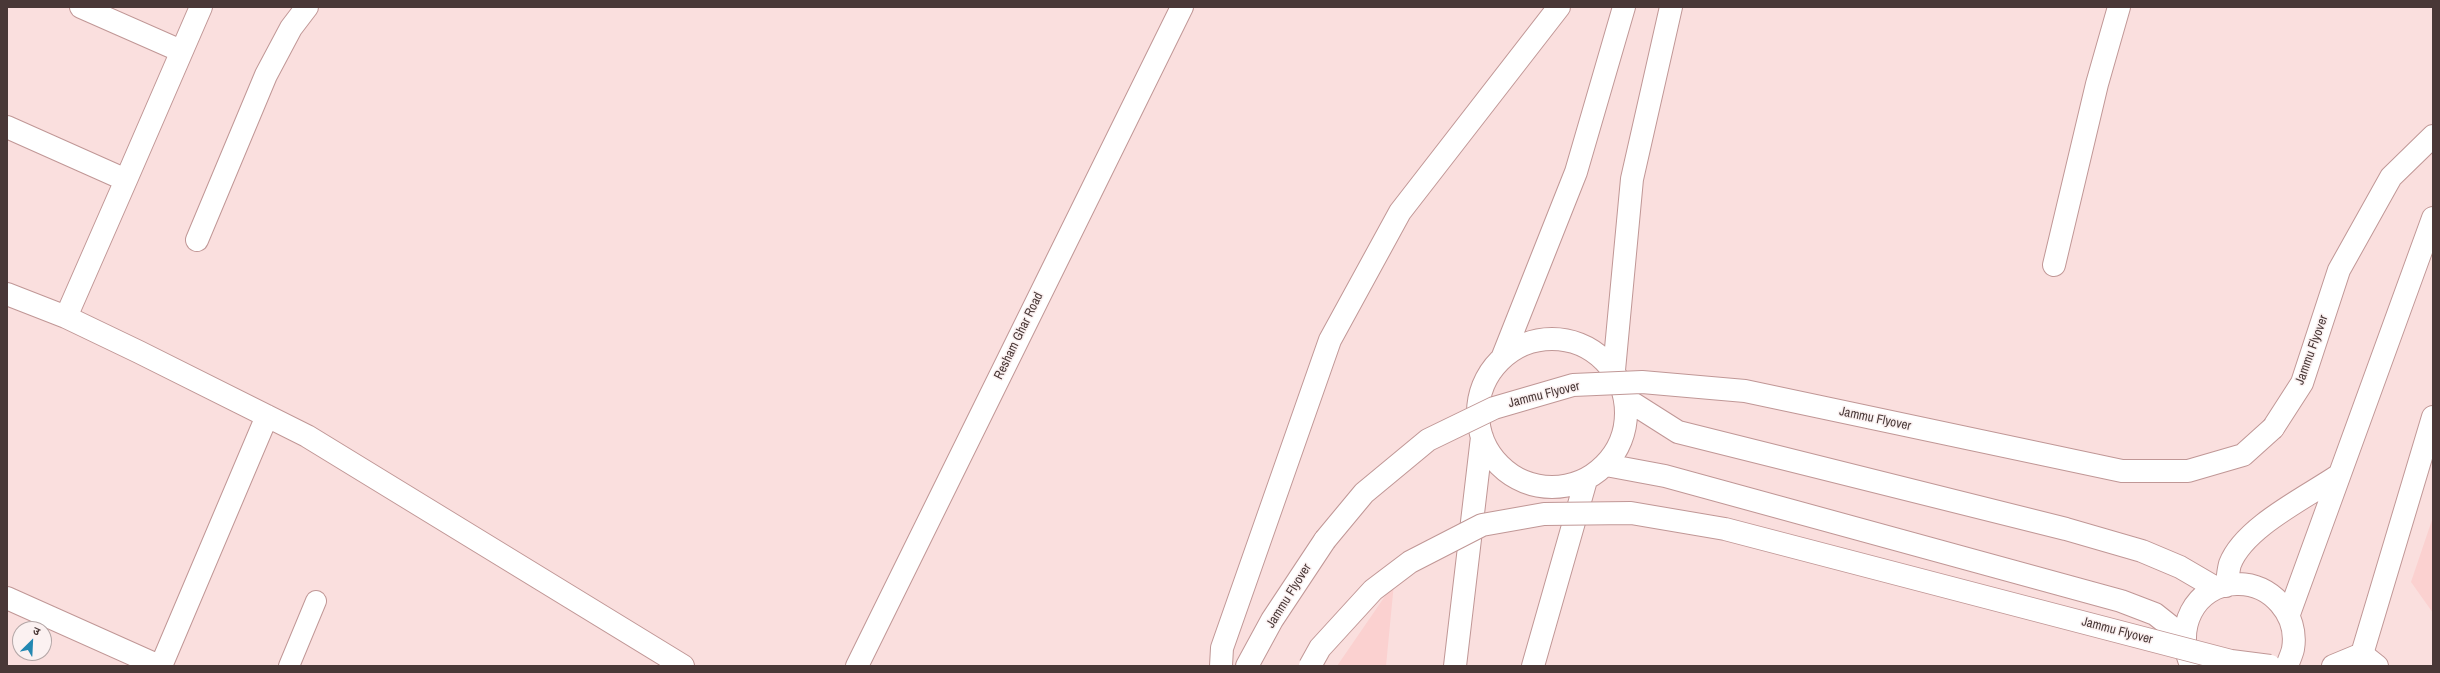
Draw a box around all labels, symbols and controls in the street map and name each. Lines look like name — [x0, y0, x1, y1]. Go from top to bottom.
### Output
street label: Resham Ghar Road — [991, 290, 1047, 382]
street label: Jammu Flyover — [2292, 313, 2332, 387]
street label: Jammu Flyover — [1507, 379, 1581, 411]
street label: Jammu Flyover — [1838, 404, 1912, 434]
street label: Jammu Flyover — [1263, 561, 1315, 631]
street label: Jammu Flyover — [2080, 614, 2154, 648]
north arrow — [12, 621, 52, 661]
text: उ — [31, 623, 42, 639]

